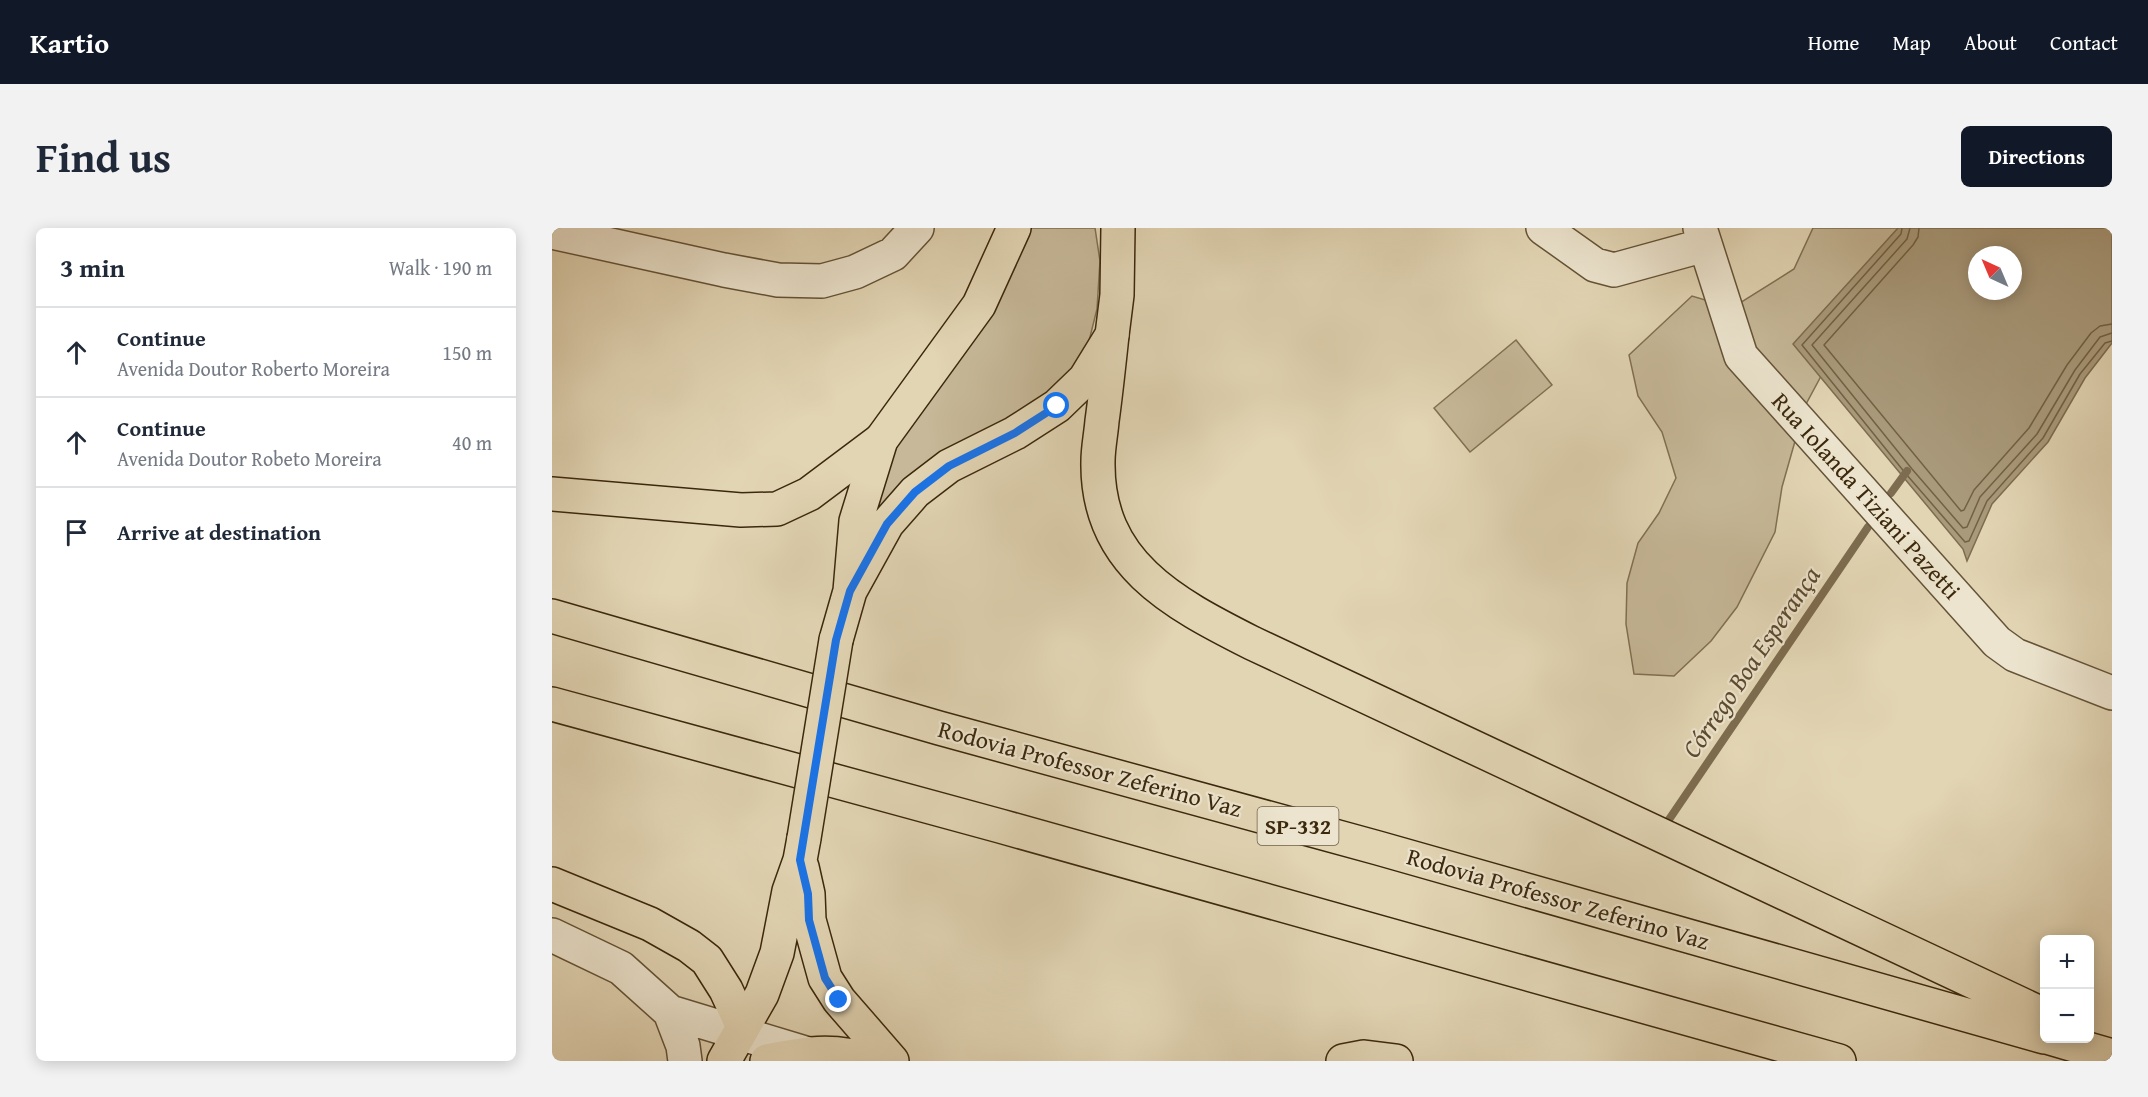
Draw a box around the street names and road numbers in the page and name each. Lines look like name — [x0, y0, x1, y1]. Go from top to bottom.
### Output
street label: Rua Iolanda Tiziani Pazetti — [1764, 384, 1969, 607]
street label: Rodovia Professor Zeferino Vaz — [935, 711, 1246, 826]
road number: SP-332 — [1258, 807, 1338, 845]
street label: Rodovia Professor Zeferino Vaz — [1403, 839, 1713, 958]

